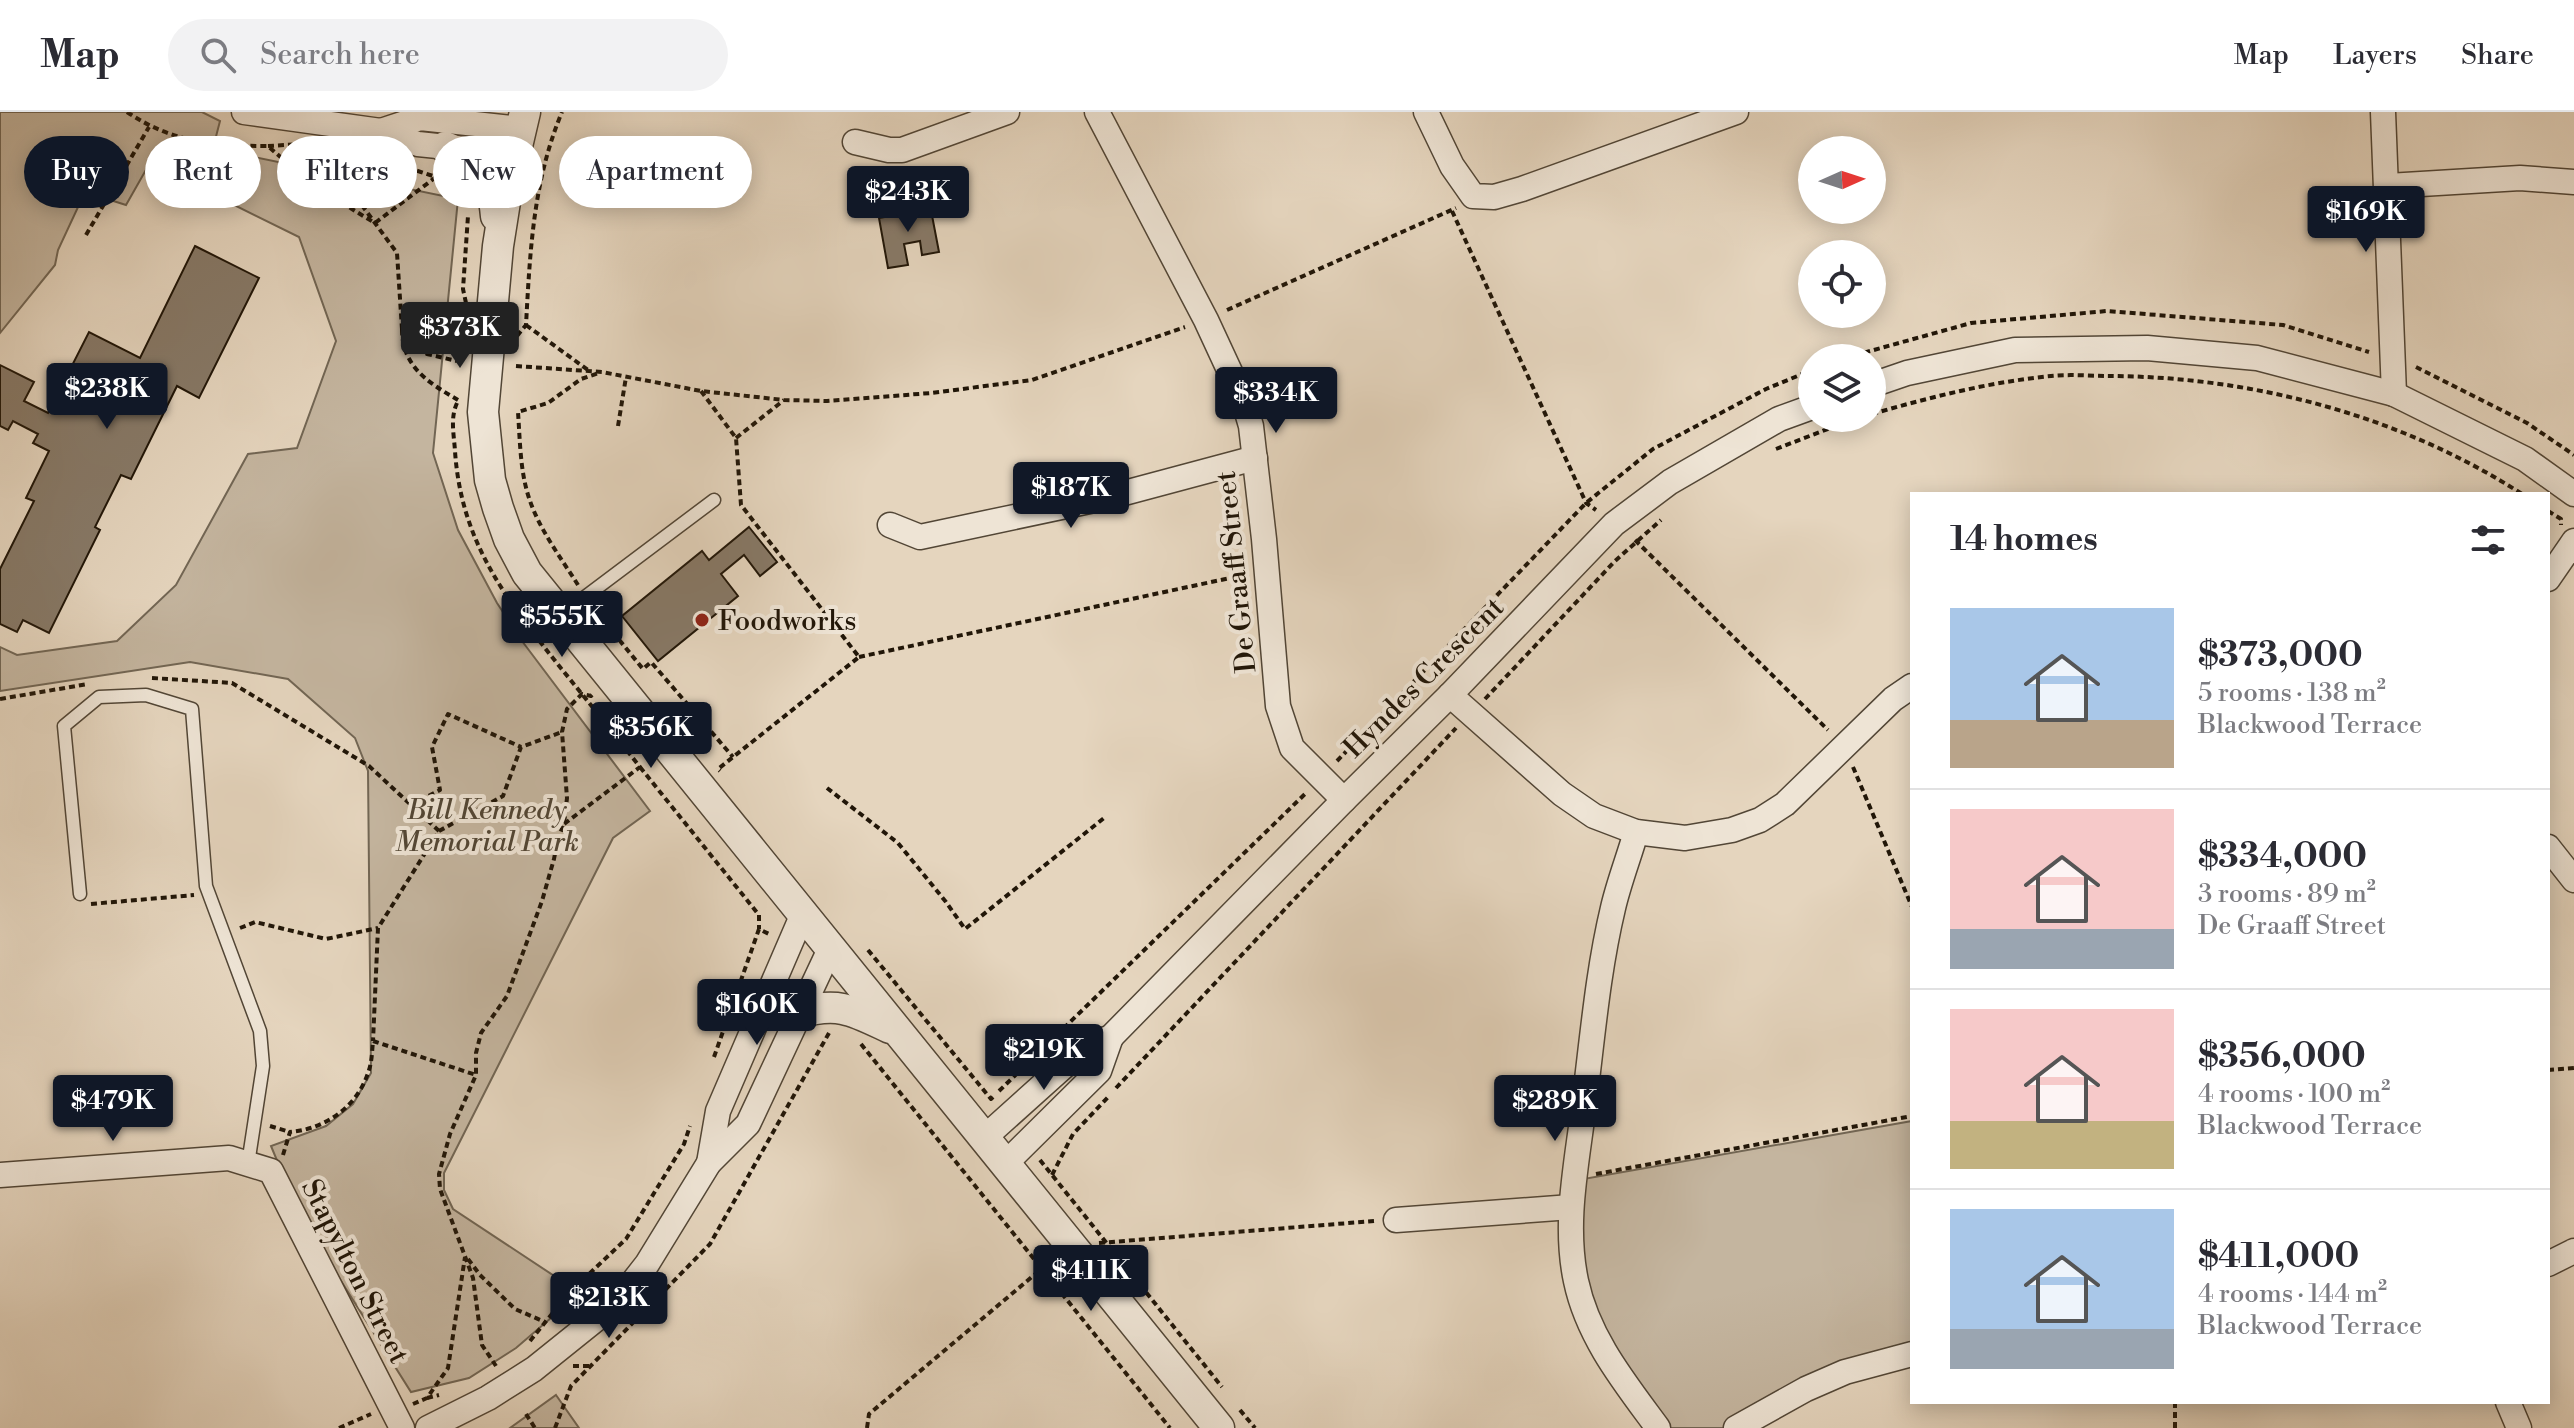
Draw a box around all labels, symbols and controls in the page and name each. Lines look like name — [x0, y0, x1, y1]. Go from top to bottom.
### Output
search box — [168, 19, 728, 91]
text: Map — [40, 32, 120, 79]
icon: search — [196, 33, 240, 77]
text: Search here — [260, 36, 420, 74]
text: Map — [2234, 38, 2289, 73]
text: Layers — [2333, 38, 2417, 73]
text: Share — [2461, 38, 2534, 73]
chip: Buy — [24, 136, 129, 208]
chip: Rent — [145, 136, 261, 208]
chip: Filters — [277, 136, 417, 208]
chip: New — [433, 136, 543, 208]
chip: Apartment — [559, 136, 752, 208]
north arrow — [1798, 136, 1886, 224]
map controls — [1798, 136, 1886, 432]
pin: $243K — [852, 166, 964, 234]
text: $243K — [865, 176, 951, 208]
pin: $169K — [2310, 186, 2422, 254]
text: $169K — [2326, 196, 2406, 228]
button: locate — [1798, 240, 1886, 328]
pin: $373K — [404, 302, 516, 370]
text: $373K — [419, 312, 501, 344]
button: layers — [1798, 344, 1886, 432]
pin: $238K — [51, 363, 163, 431]
pin: $334K — [1220, 367, 1332, 435]
text: $238K — [65, 373, 150, 405]
text: $334K — [1233, 377, 1319, 409]
pin: $187K — [1015, 462, 1127, 530]
street label: De Graaff Street — [1208, 469, 1264, 674]
text: $187K — [1031, 472, 1111, 504]
icon: filters — [2466, 518, 2510, 562]
text: 14 homes — [1950, 519, 2098, 561]
street label: Hyndes Crescent — [1336, 590, 1512, 766]
pin: $555K — [506, 591, 618, 659]
text: $555K — [520, 601, 604, 633]
place label: Foodworks — [718, 604, 857, 639]
marker: Foodworks — [693, 611, 711, 629]
text: $373,000 — [2198, 635, 2363, 677]
icon: home — [2014, 640, 2110, 736]
text: 5 rooms · 138 m² — [2198, 677, 2386, 709]
pin: $356K — [595, 702, 707, 770]
text: Blackwood Terrace — [2198, 709, 2422, 741]
text: $356K — [609, 712, 693, 744]
park label: Bill Kennedy Memorial Park — [395, 793, 579, 860]
text: $334,000 — [2198, 836, 2367, 878]
icon: home — [2014, 841, 2110, 937]
text: 3 rooms · 89 m² — [2198, 878, 2376, 910]
text: De Graaff Street — [2198, 910, 2386, 942]
pin: $160K — [701, 979, 813, 1047]
text: $160K — [715, 989, 799, 1021]
pin: $219K — [988, 1024, 1100, 1092]
text: $219K — [1003, 1034, 1085, 1066]
text: $356,000 — [2198, 1036, 2366, 1078]
icon: home — [2014, 1041, 2110, 1137]
pin: $479K — [57, 1075, 169, 1143]
pin: $289K — [1499, 1075, 1611, 1143]
text: 4 rooms · 100 m² — [2198, 1078, 2390, 1110]
text: $479K — [71, 1085, 155, 1117]
text: $289K — [1512, 1085, 1598, 1117]
text: Blackwood Terrace — [2198, 1110, 2422, 1142]
street label: Stapylton Street — [293, 1174, 416, 1370]
text: $411,000 — [2198, 1236, 2359, 1278]
icon: home — [2014, 1241, 2110, 1337]
pin: $411K — [1035, 1245, 1147, 1313]
text: $411K — [1051, 1255, 1131, 1287]
pin: $213K — [553, 1272, 665, 1340]
text: 4 rooms · 144 m² — [2198, 1278, 2387, 1310]
text: $213K — [568, 1282, 650, 1314]
text: Blackwood Terrace — [2198, 1310, 2422, 1342]

